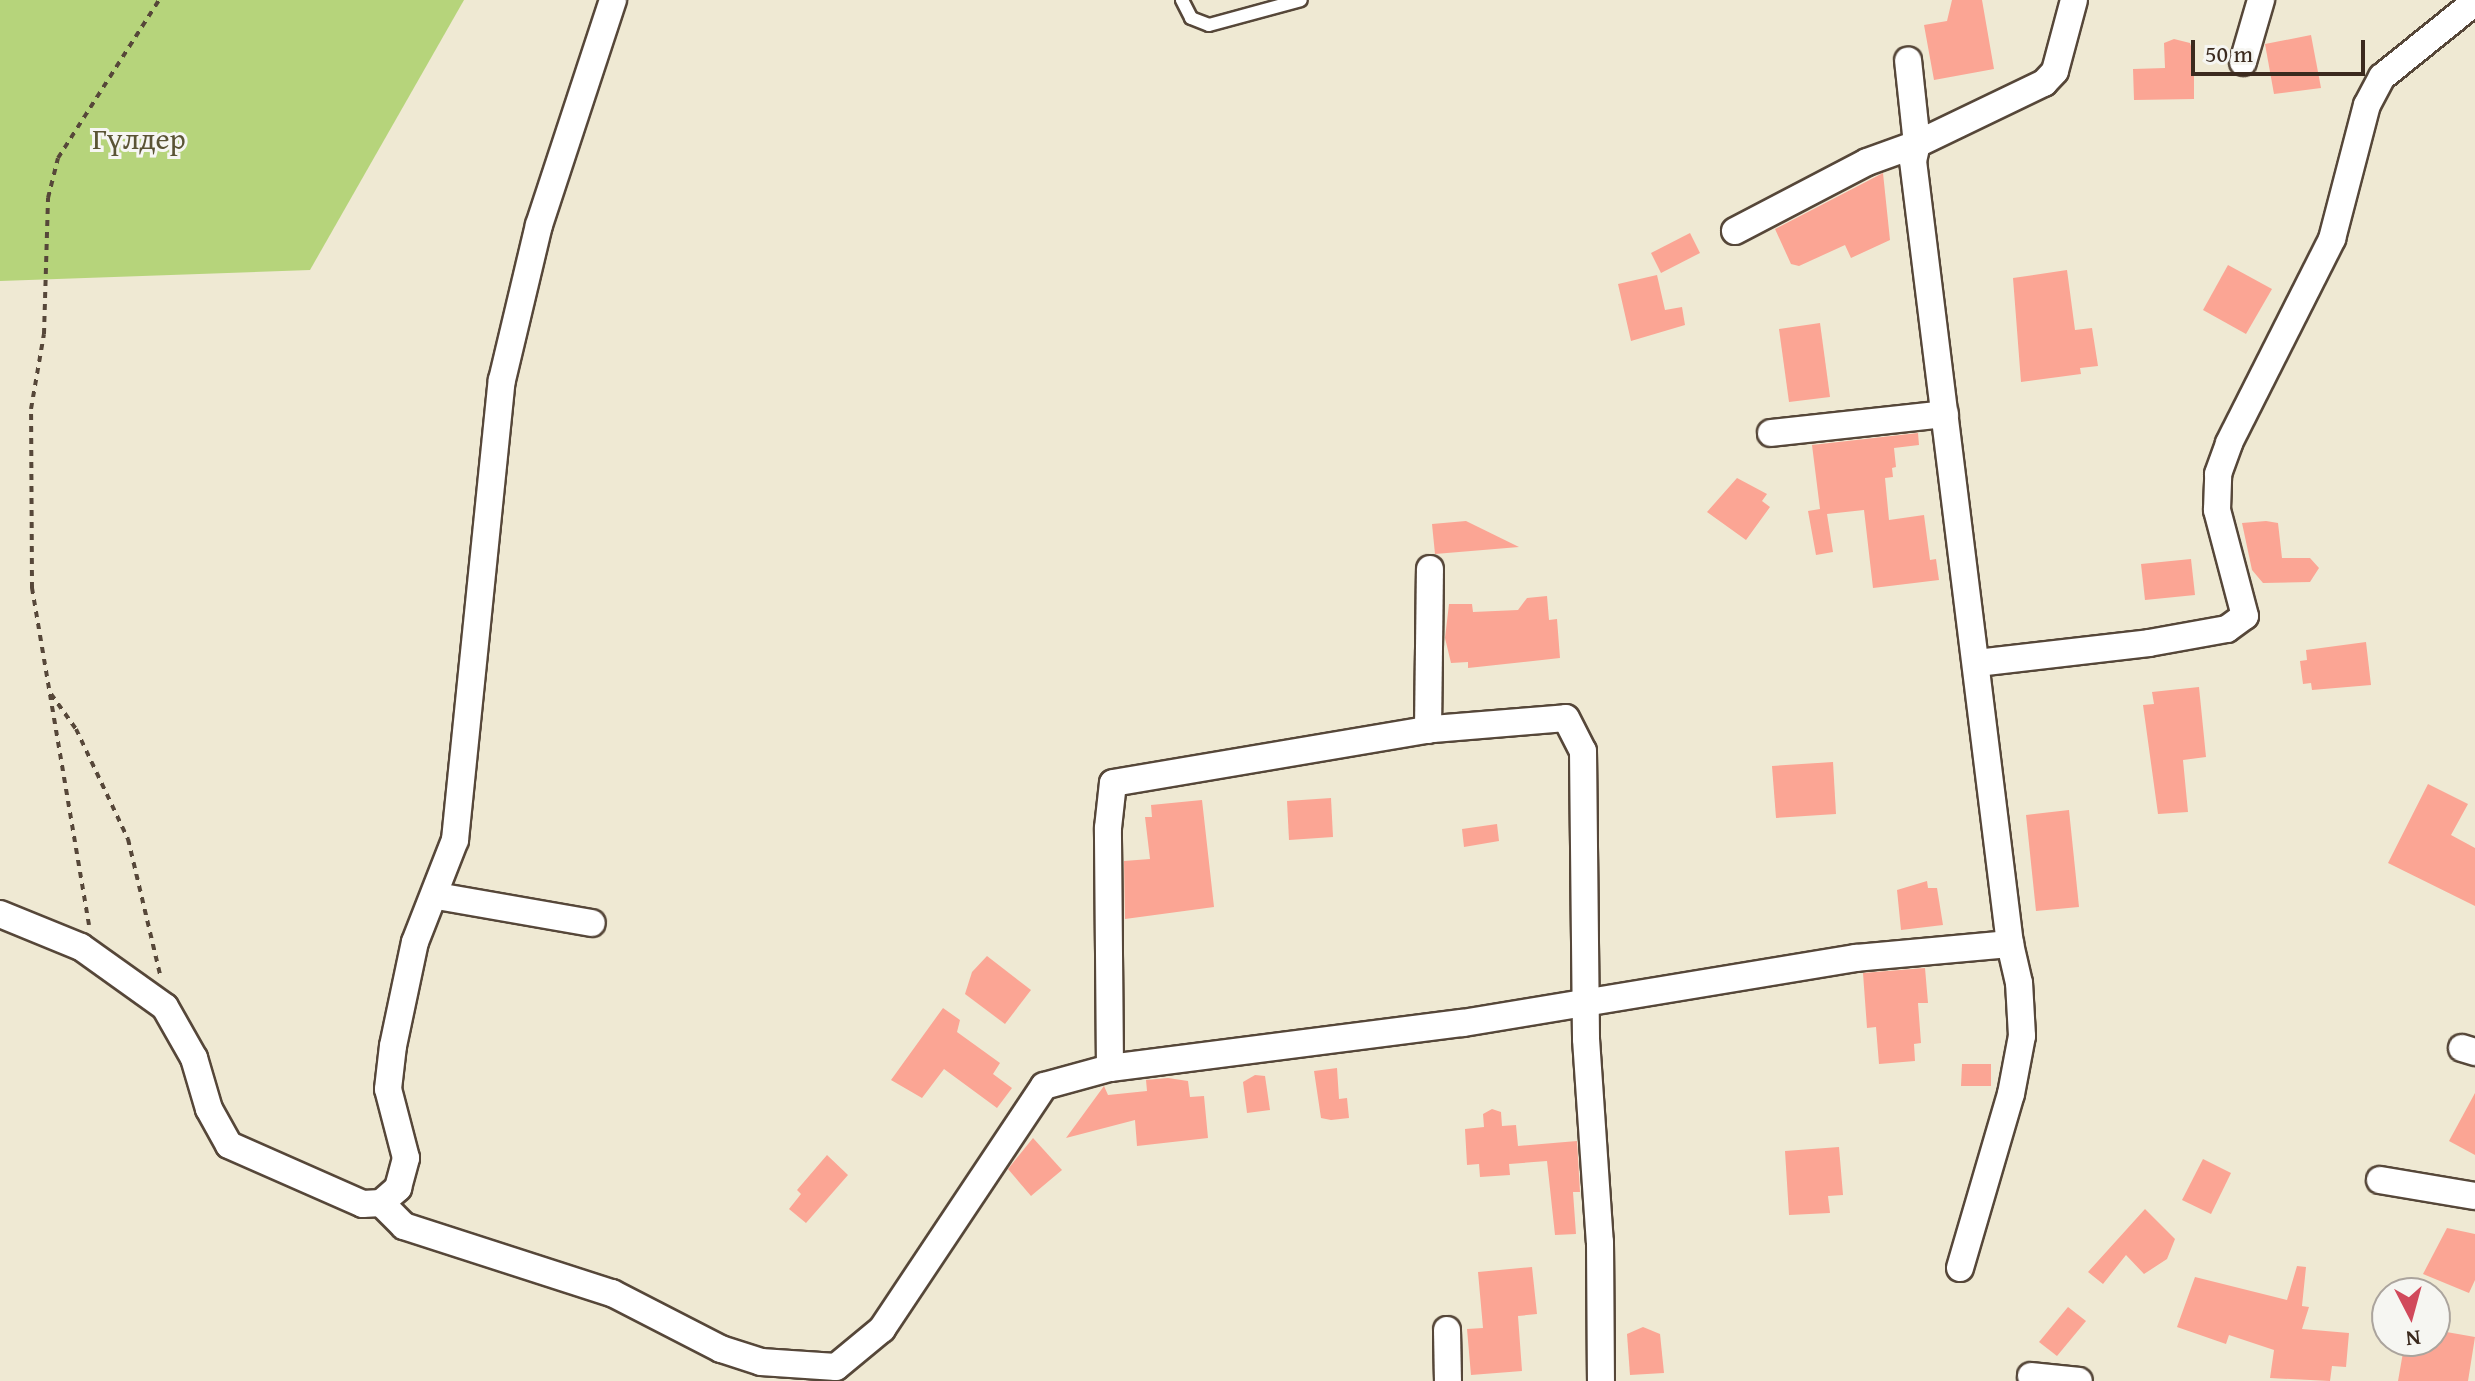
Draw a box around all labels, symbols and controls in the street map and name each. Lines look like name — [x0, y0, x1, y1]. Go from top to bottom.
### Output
scale bar — [2195, 24, 2369, 74]
text: 50 m — [2205, 36, 2253, 71]
park label: Гүлдер — [92, 120, 186, 156]
north arrow — [2371, 1277, 2451, 1357]
text: N — [2404, 1322, 2422, 1356]

